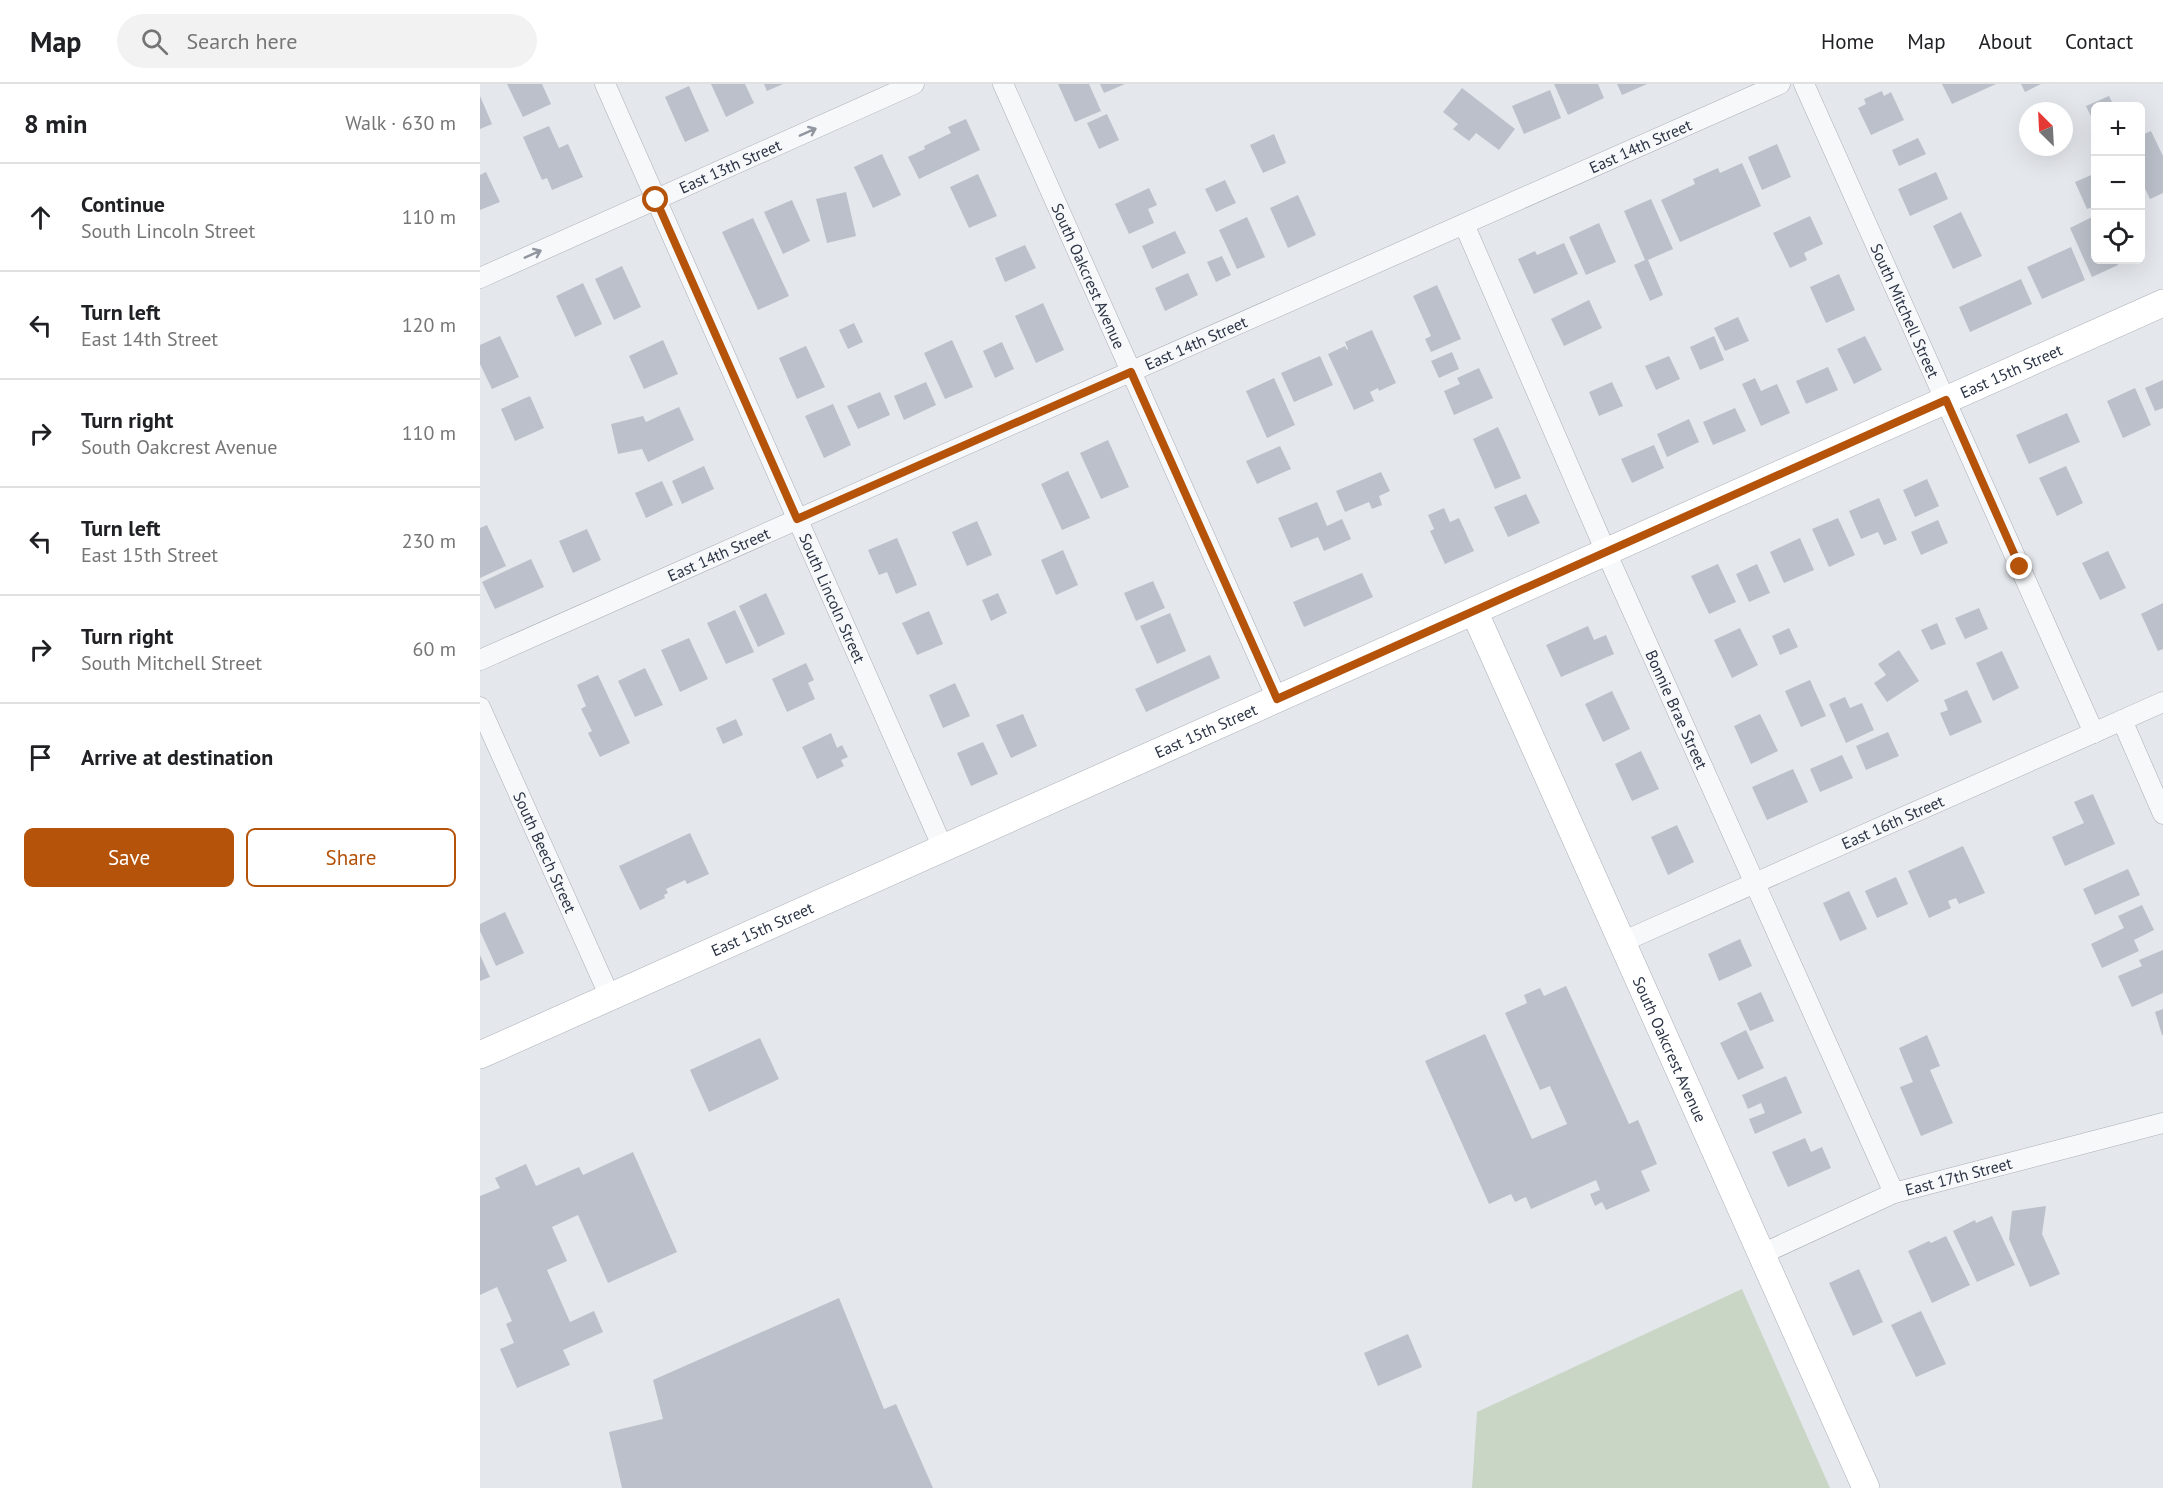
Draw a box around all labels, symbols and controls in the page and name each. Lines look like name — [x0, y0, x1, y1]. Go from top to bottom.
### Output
search box — [117, 14, 537, 68]
text: Map — [30, 23, 81, 60]
icon: search — [138, 25, 171, 58]
text: Search here — [186, 27, 297, 55]
text: Home — [1821, 28, 1874, 55]
text: Map — [1907, 28, 1946, 55]
text: About — [1979, 28, 2032, 55]
text: Contact — [2065, 28, 2133, 55]
north arrow — [2019, 102, 2073, 156]
map controls — [2091, 102, 2145, 264]
button: + — [2091, 102, 2145, 156]
text: 8 min — [24, 107, 87, 140]
text: Walk · 630 m — [345, 110, 456, 136]
street label: East 14th Street — [1586, 114, 1695, 177]
one-way arrow — [798, 126, 816, 137]
street label: East 13th Street — [676, 134, 785, 198]
button: − — [2091, 156, 2145, 210]
route start — [642, 186, 668, 212]
text: Continue — [81, 190, 165, 218]
street label: South Oakcrest Avenue — [1047, 200, 1130, 352]
icon: ahead — [24, 201, 57, 234]
text: 110 m — [402, 204, 456, 230]
button: locate — [2091, 210, 2145, 264]
text: South Lincoln Street — [81, 218, 255, 244]
street label: South Mitchell Street — [1866, 240, 1944, 381]
one-way arrow — [524, 248, 542, 259]
text: Turn left — [81, 298, 161, 326]
icon: left — [24, 309, 57, 342]
street label: East 14th Street — [1142, 311, 1251, 374]
text: 120 m — [402, 312, 456, 338]
text: East 14th Street — [81, 326, 218, 352]
street label: East 15th Street — [1957, 339, 2066, 402]
text: Turn right — [81, 406, 173, 434]
icon: right — [24, 417, 57, 450]
text: 110 m — [402, 420, 456, 446]
text: South Oakcrest Avenue — [81, 434, 277, 460]
text: Turn left — [81, 514, 161, 542]
street label: East 14th Street — [664, 523, 773, 586]
icon: left — [24, 525, 57, 558]
text: 230 m — [402, 528, 456, 554]
street label: South Lincoln Street — [795, 530, 870, 666]
text: East 15th Street — [81, 542, 218, 568]
route end — [2006, 553, 2032, 579]
text: Turn right — [81, 622, 173, 650]
icon: right — [24, 633, 57, 666]
text: 60 m — [413, 636, 456, 662]
street label: Bonnie Brae Street — [1641, 647, 1712, 773]
text: South Mitchell Street — [81, 650, 262, 676]
street label: East 15th Street — [1152, 699, 1261, 762]
icon: arrive — [24, 741, 57, 774]
text: Arrive at destination — [81, 743, 273, 771]
street label: South Beech Street — [509, 788, 581, 916]
street label: East 16th Street — [1838, 790, 1947, 853]
button: Save — [24, 828, 234, 887]
button: Share — [246, 828, 456, 887]
street label: East 15th Street — [708, 897, 817, 960]
street label: South Oakcrest Avenue — [1629, 973, 1711, 1125]
street label: East 17th Street — [1903, 1153, 2014, 1200]

